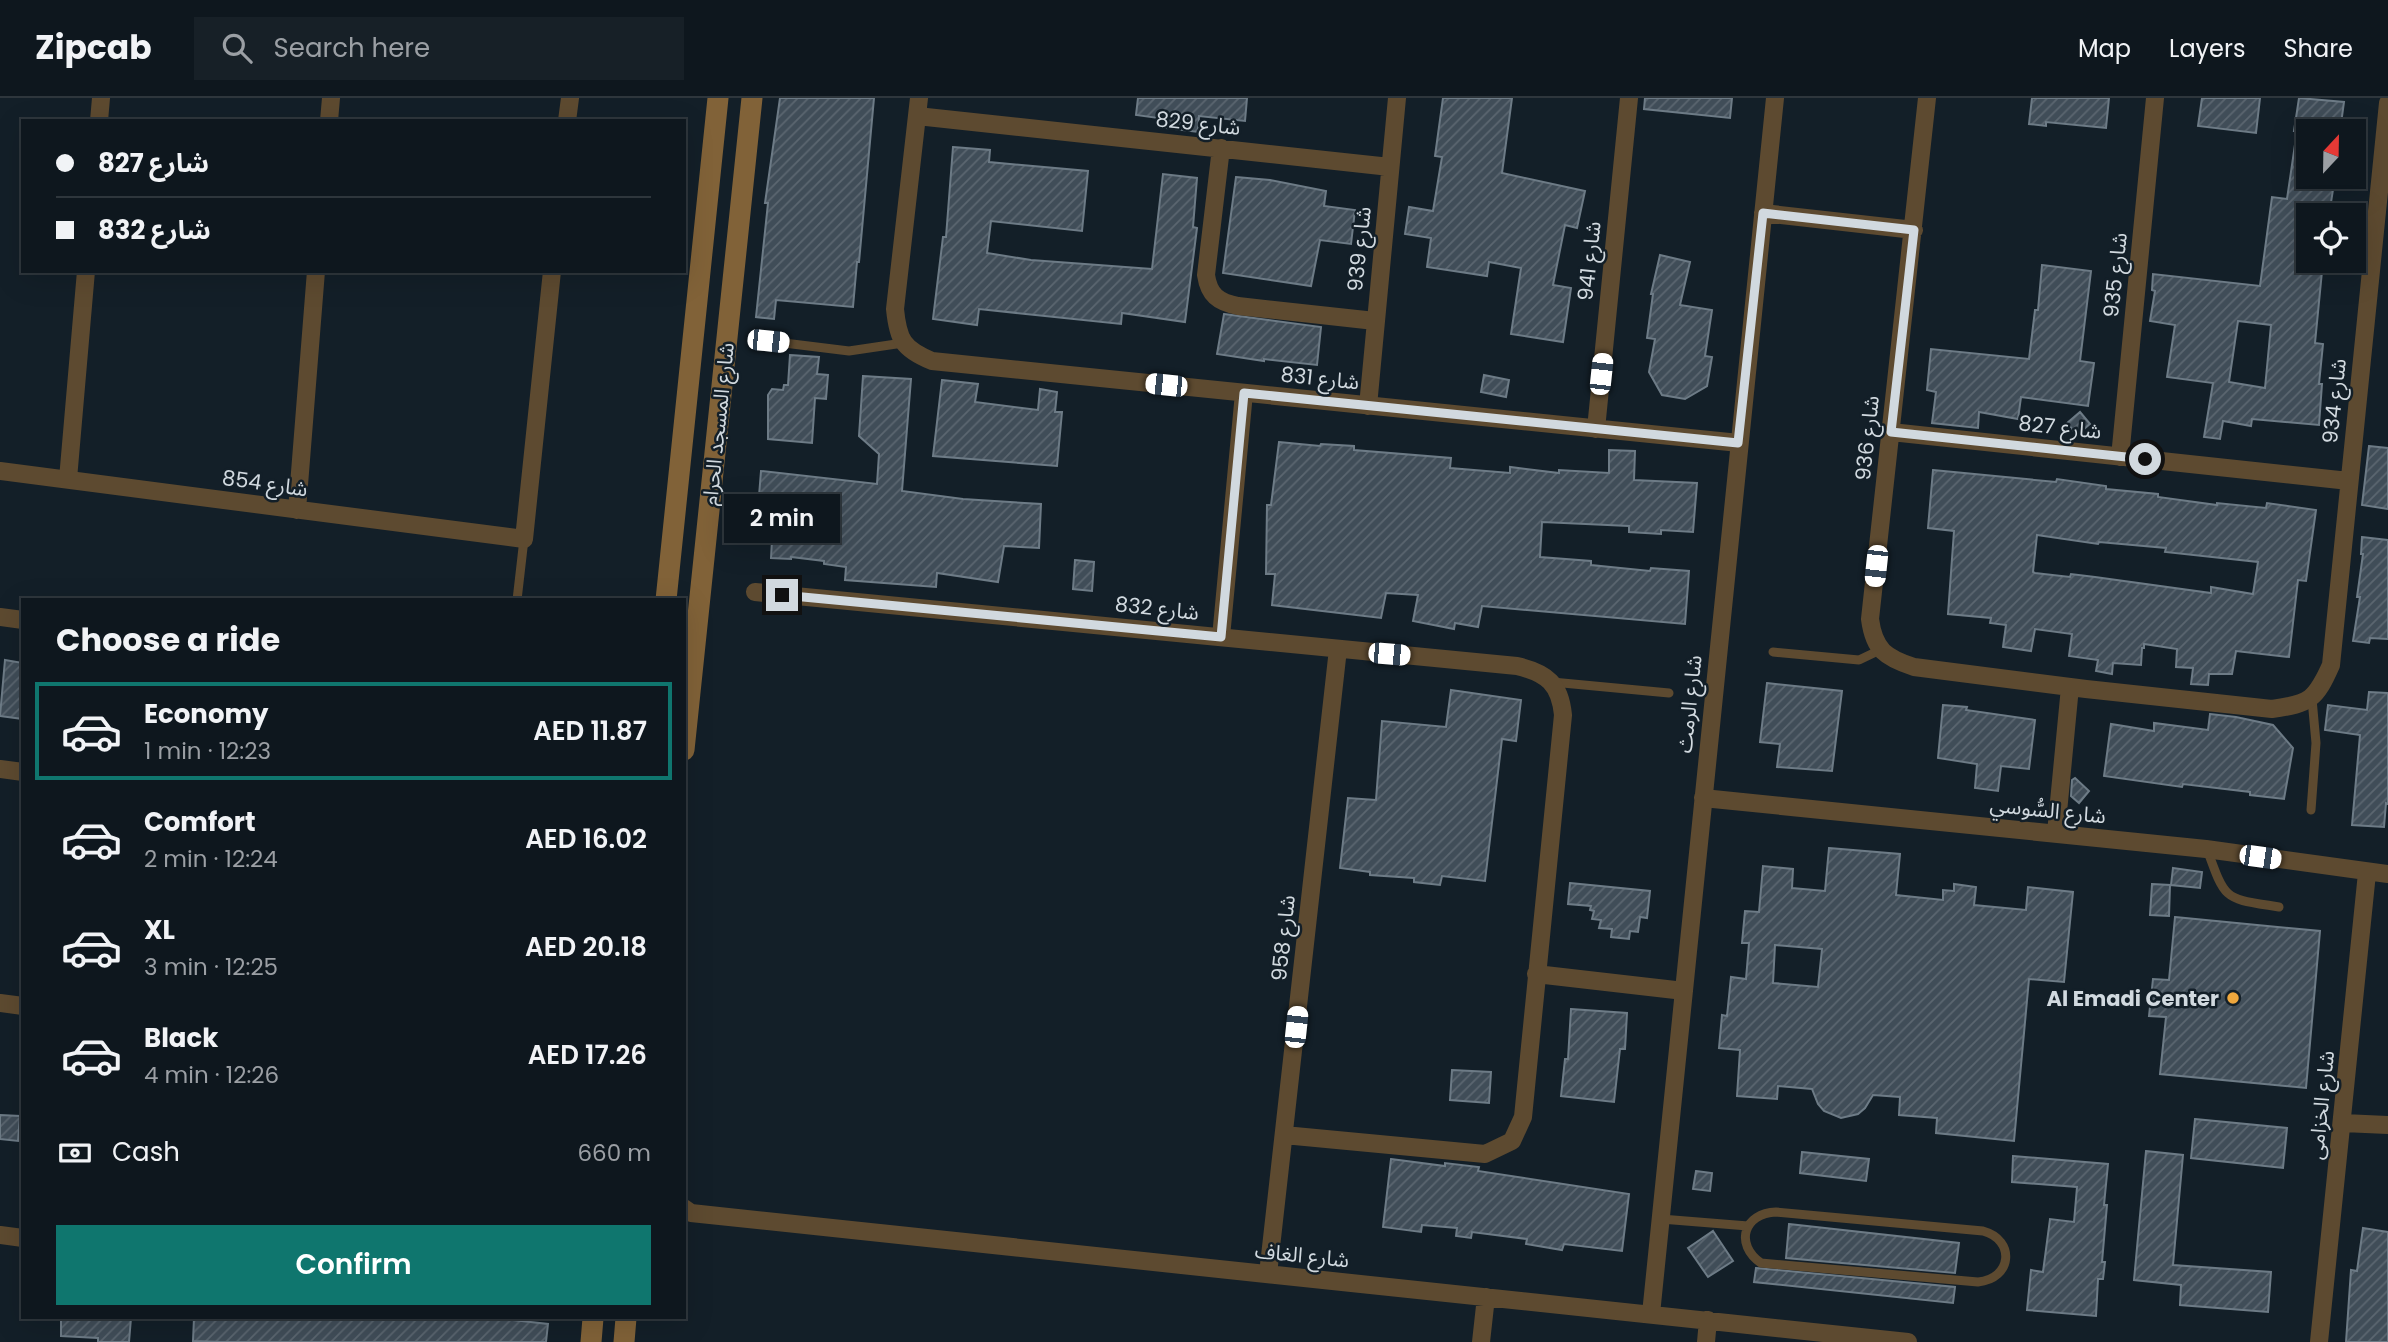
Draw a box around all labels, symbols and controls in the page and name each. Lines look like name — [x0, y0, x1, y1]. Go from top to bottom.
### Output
search box — [194, 17, 684, 80]
text: Zipcab — [35, 24, 152, 71]
icon: search — [218, 29, 256, 67]
text: Search here — [274, 30, 430, 66]
text: Map — [2078, 32, 2131, 65]
text: Layers — [2169, 32, 2245, 65]
text: Share — [2283, 32, 2353, 65]
street label: شارع 829 — [1154, 104, 1242, 143]
north arrow — [2296, 119, 2366, 189]
map controls — [2296, 119, 2366, 273]
text: شارع 827 — [98, 145, 209, 181]
button: locate — [2296, 203, 2366, 273]
street label: شارع 939 — [1340, 205, 1379, 293]
text: شارع 832 — [98, 212, 211, 248]
street label: شارع 941 — [1570, 220, 1609, 302]
street label: شارع 935 — [2096, 231, 2135, 319]
car — [747, 328, 790, 354]
street label: شارع المسجد الحرام — [695, 341, 743, 507]
car — [1589, 352, 1614, 396]
street label: شارع 934 — [2315, 357, 2354, 445]
street label: شارع 831 — [1279, 359, 1361, 398]
car — [1145, 372, 1188, 398]
street label: شارع 936 — [1848, 394, 1887, 482]
street label: شارع 827 — [2017, 408, 2103, 447]
route start — [2129, 443, 2161, 475]
street label: شارع 854 — [220, 463, 310, 504]
callout: 2 min — [724, 494, 840, 542]
text: 2 min — [750, 502, 814, 534]
car — [1864, 544, 1889, 588]
route end — [766, 579, 798, 611]
street label: شارع 832 — [1113, 589, 1200, 628]
text: Choose a ride — [56, 617, 280, 662]
car — [1368, 642, 1411, 666]
street label: شارع الرمث — [1669, 654, 1710, 755]
text: Economy — [144, 696, 268, 732]
icon: car — [60, 700, 123, 763]
text: AED 11.87 — [533, 713, 647, 749]
text: 1 min · 12:23 — [144, 735, 271, 767]
street label: شارع السُّوسي — [1988, 789, 2108, 832]
text: Comfort — [144, 804, 256, 840]
icon: car — [60, 808, 123, 871]
text: AED 16.02 — [525, 821, 647, 857]
text: 2 min · 12:24 — [144, 843, 278, 875]
car — [2238, 844, 2283, 870]
street label: شارع 958 — [1264, 894, 1303, 982]
text: XL — [144, 912, 175, 948]
icon: car — [60, 916, 123, 979]
text: AED 20.18 — [525, 929, 647, 965]
text: 3 min · 12:25 — [144, 951, 278, 983]
place label: Al Emadi Center — [2047, 984, 2219, 1013]
marker: Al Emadi Center — [2225, 990, 2241, 1006]
car — [1284, 1005, 1309, 1049]
text: Black — [144, 1020, 218, 1056]
icon: car — [60, 1024, 123, 1087]
text: AED 17.26 — [528, 1037, 647, 1073]
street label: شارع الخزامى — [2301, 1049, 2342, 1161]
text: 4 min · 12:26 — [144, 1059, 279, 1091]
icon: cash — [56, 1134, 94, 1172]
text: Cash — [112, 1134, 180, 1170]
text: 660 m — [578, 1137, 651, 1169]
button: Confirm — [56, 1225, 651, 1305]
street label: شارع الغاف — [1253, 1236, 1351, 1275]

